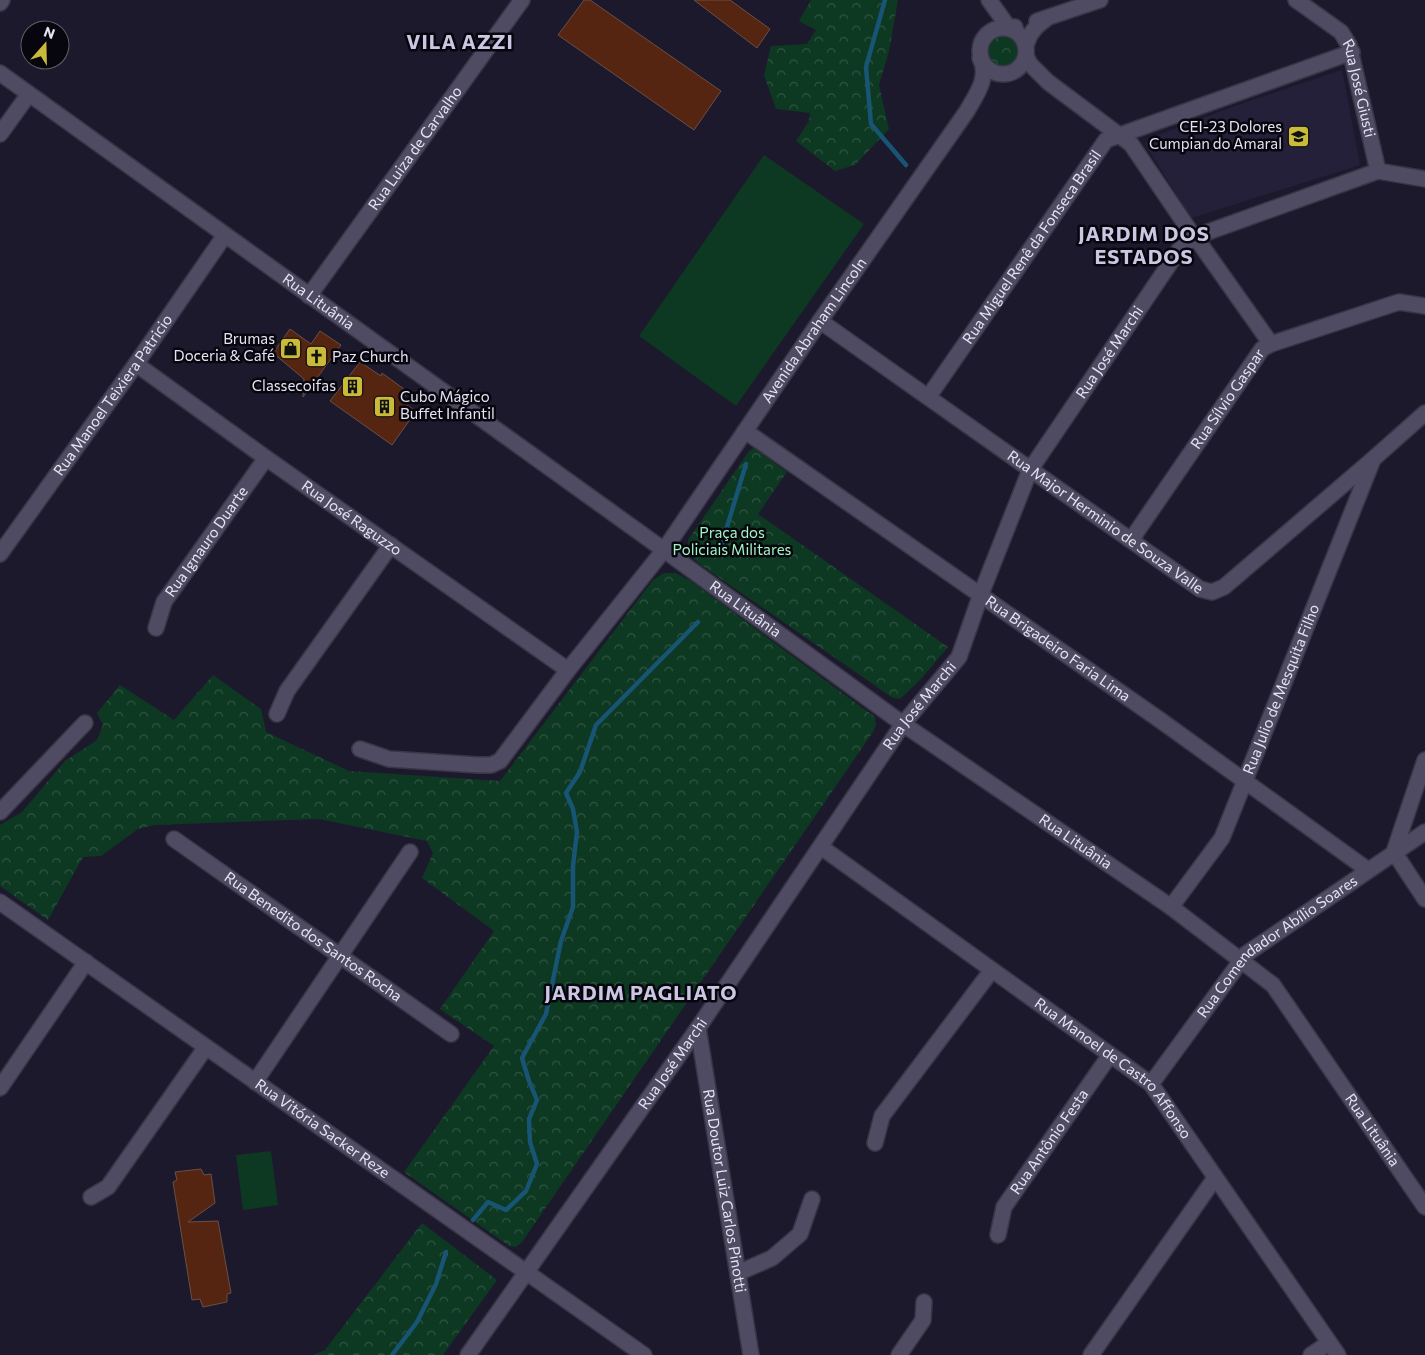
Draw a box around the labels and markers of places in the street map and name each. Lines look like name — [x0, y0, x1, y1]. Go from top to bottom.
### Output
place label: CEI-23 Dolores Cumpian do Amaral — [1149, 117, 1282, 152]
school or university icon: CEI-23 Dolores Cumpian do Amaral — [1286, 124, 1310, 148]
place label: Brumas Doceria & Café — [174, 329, 275, 364]
shop icon: Brumas Doceria & Café — [279, 336, 303, 360]
church icon: Paz Church — [304, 345, 328, 369]
place label: Paz Church — [332, 347, 409, 365]
building icon: Classecoifas — [340, 374, 364, 398]
place label: Classecoifas — [252, 376, 336, 394]
place label: Cubo Mágico Buffet Infantil — [400, 387, 495, 422]
building icon: Cubo Mágico Buffet Infantil — [372, 394, 396, 418]

